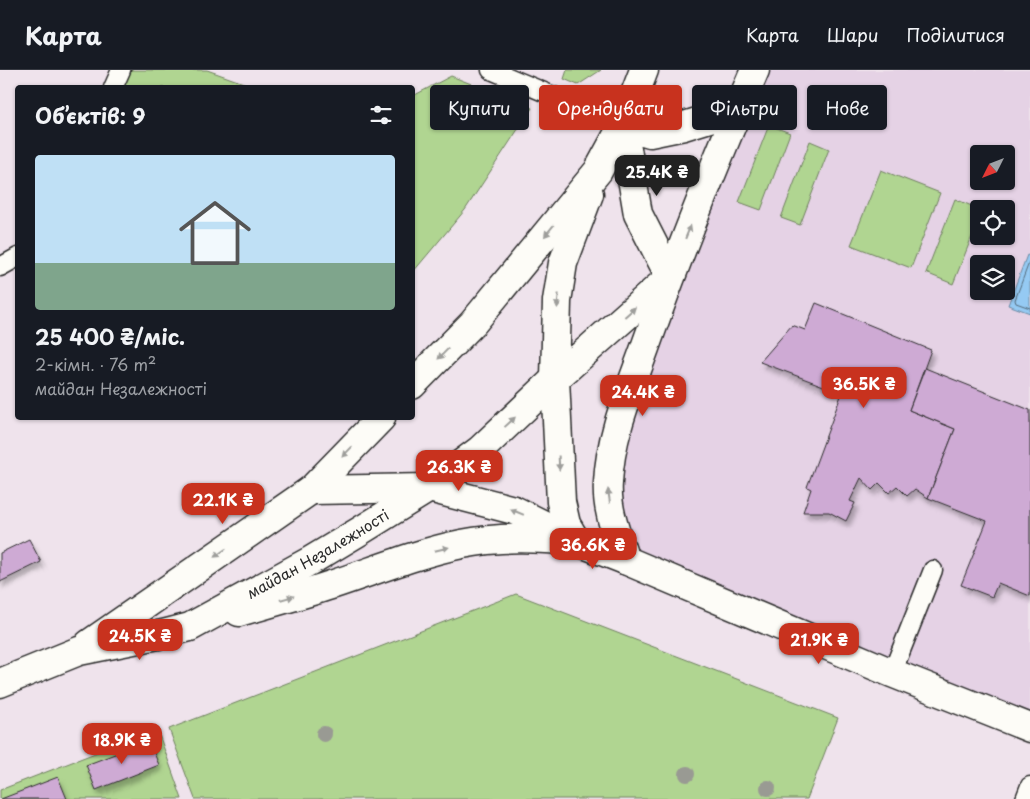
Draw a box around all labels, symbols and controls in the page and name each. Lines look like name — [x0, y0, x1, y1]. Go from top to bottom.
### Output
text: Карта — [25, 17, 102, 53]
text: Карта — [746, 21, 799, 48]
text: Шари — [827, 21, 879, 48]
text: Поділитися — [907, 21, 1005, 48]
chip: Купити — [430, 85, 529, 130]
chip: Орендувати — [539, 85, 682, 130]
chip: Фільтри — [692, 85, 797, 130]
chip: Нове — [807, 85, 887, 130]
text: Об’єктів: 9 — [35, 99, 146, 131]
icon: filters — [367, 101, 395, 129]
north arrow — [970, 145, 1015, 190]
map controls — [970, 145, 1015, 300]
pin: 25.4K ₴ — [611, 154, 703, 197]
text: 25.4K ₴ — [626, 159, 688, 183]
icon: home — [170, 188, 260, 278]
button: locate — [970, 200, 1015, 245]
one-way arrow — [684, 224, 692, 239]
one-way arrow — [544, 225, 555, 238]
button: layers — [970, 255, 1015, 300]
one-way arrow — [553, 293, 561, 309]
one-way arrow — [623, 307, 636, 318]
text: 25 400 ₴/міс. — [35, 320, 185, 352]
one-way arrow — [437, 348, 449, 360]
text: 2-кімн. · 76 m² — [35, 352, 156, 376]
pin: 36.5K ₴ — [818, 366, 910, 409]
text: 36.5K ₴ — [833, 371, 895, 395]
pin: 24.4K ₴ — [597, 374, 689, 417]
text: майдан Незалежності — [35, 376, 207, 400]
text: 24.4K ₴ — [611, 379, 675, 403]
one-way arrow — [503, 416, 515, 428]
one-way arrow — [341, 446, 353, 458]
pin: 26.3K ₴ — [413, 450, 505, 492]
text: 26.3K ₴ — [427, 454, 491, 478]
one-way arrow — [556, 456, 564, 472]
pin: 22.1K ₴ — [177, 482, 269, 525]
text: 22.1K ₴ — [193, 487, 253, 511]
one-way arrow — [605, 488, 613, 504]
street label: майдан Незалежності — [242, 503, 393, 604]
one-way arrow — [509, 508, 524, 516]
pin: 36.6K ₴ — [547, 528, 639, 570]
text: 36.6K ₴ — [561, 532, 625, 556]
one-way arrow — [434, 545, 449, 553]
one-way arrow — [214, 548, 227, 558]
one-way arrow — [279, 594, 294, 602]
pin: 24.5K ₴ — [94, 618, 186, 661]
pin: 21.9K ₴ — [773, 622, 865, 665]
text: 24.5K ₴ — [109, 623, 171, 647]
text: 21.9K ₴ — [790, 627, 848, 651]
pin: 18.9K ₴ — [76, 722, 168, 765]
text: 18.9K ₴ — [93, 727, 151, 751]

